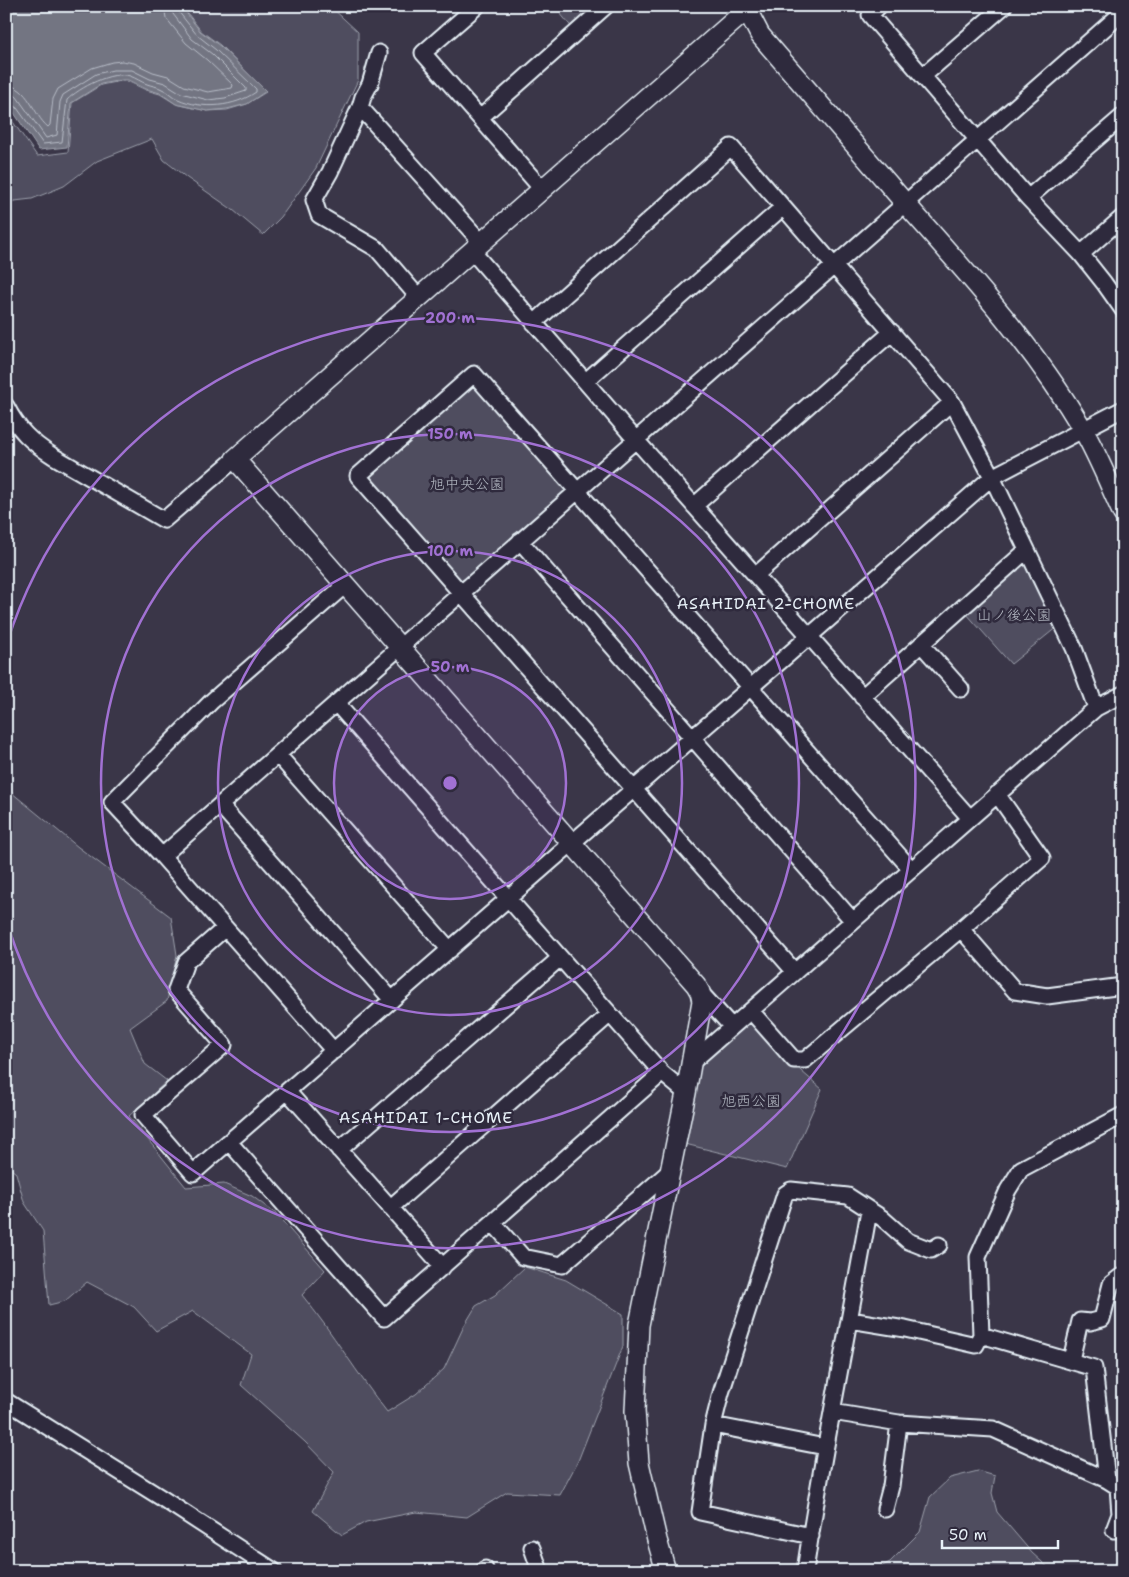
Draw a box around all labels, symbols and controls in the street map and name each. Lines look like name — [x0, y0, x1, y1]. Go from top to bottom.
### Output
text: 200 m — [425, 308, 475, 328]
text: 150 m — [427, 424, 473, 444]
park label: 旭中央公園 — [429, 474, 505, 494]
text: 100 m — [427, 541, 473, 561]
district label: ASAHIDAI 2-CHOME — [677, 593, 855, 614]
park label: 山ノ後公園 — [976, 605, 1052, 625]
text: 50 m — [431, 657, 470, 677]
centre of rings — [441, 774, 459, 792]
park label: 旭西公園 — [721, 1091, 781, 1111]
district label: ASAHIDAI 1-CHOME — [339, 1107, 513, 1128]
scale bar — [942, 1517, 1058, 1549]
text: 50 m — [949, 1525, 987, 1545]

